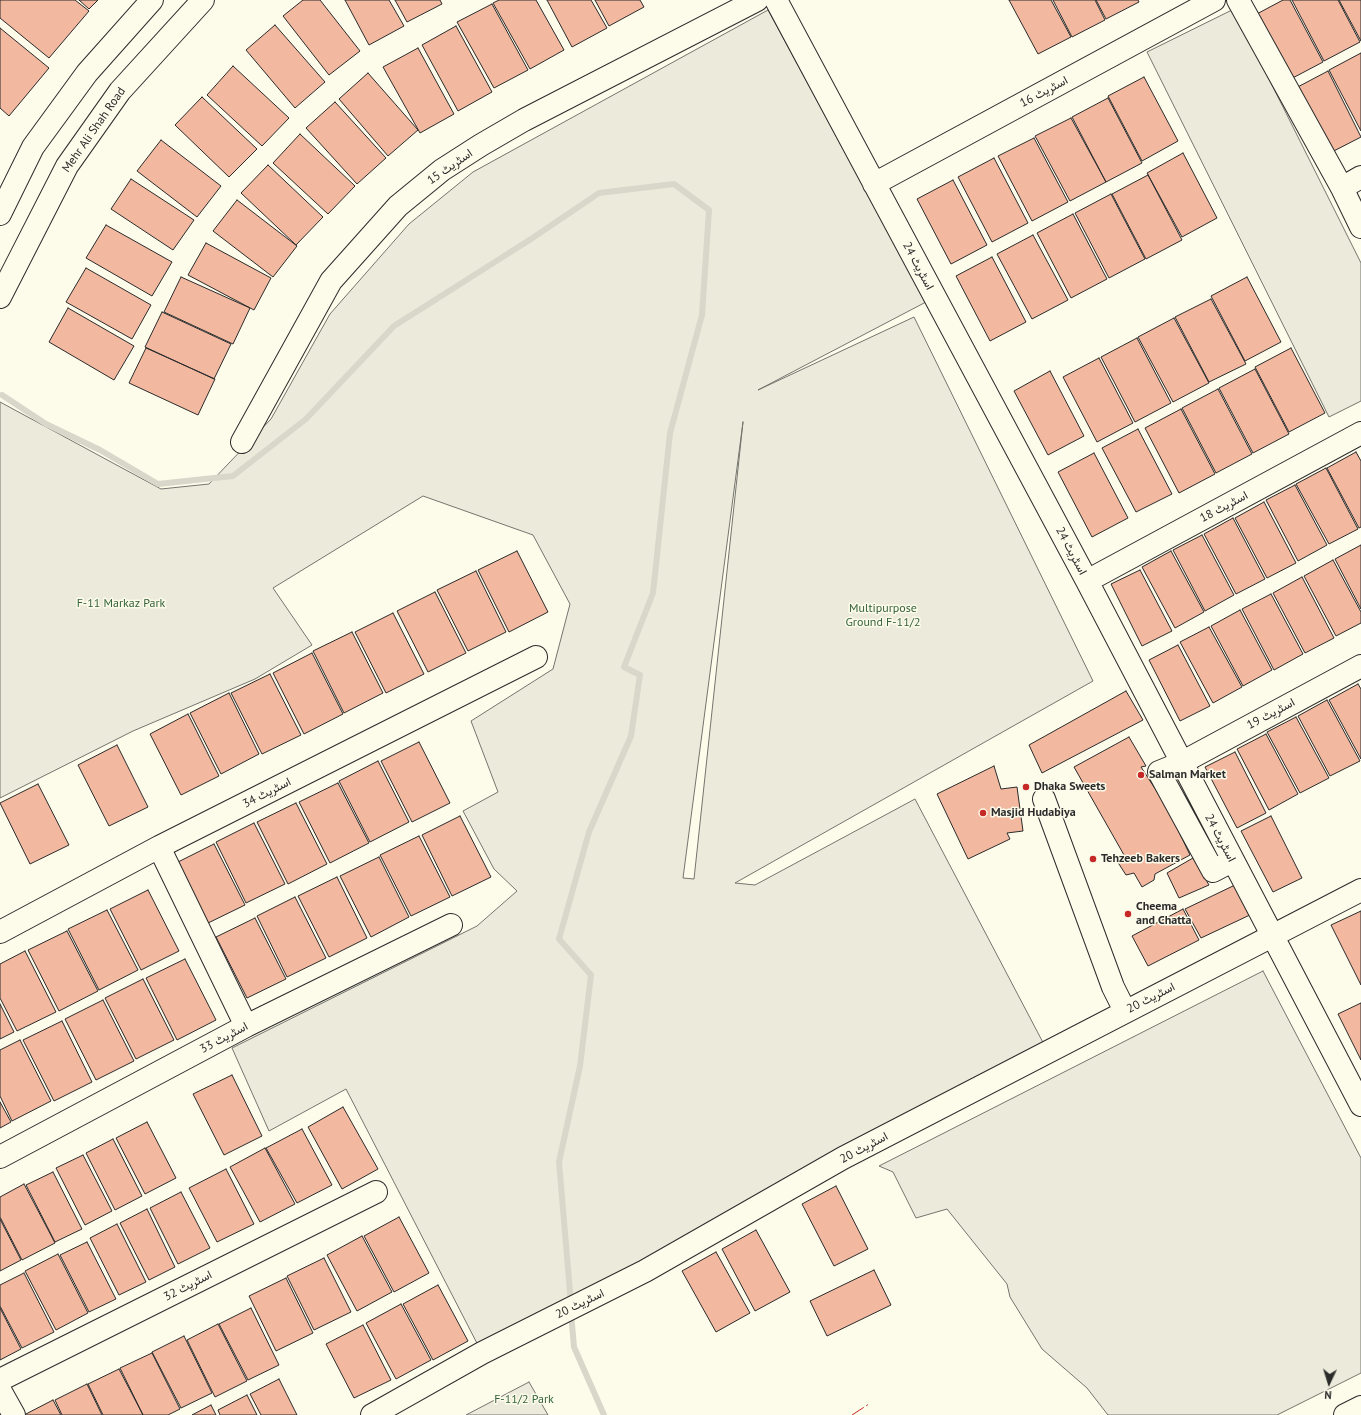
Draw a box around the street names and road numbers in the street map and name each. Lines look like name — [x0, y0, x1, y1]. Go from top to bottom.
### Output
street label: اسٹریٹ 16 — [1018, 73, 1070, 111]
street label: Mehr Ali Shah Road — [59, 85, 129, 175]
street label: اسٹریٹ 15 — [425, 146, 475, 188]
street label: اسٹریٹ 24 — [899, 240, 937, 292]
street label: اسٹریٹ 18 — [1198, 488, 1250, 526]
street label: اسٹریٹ 24 — [1052, 525, 1090, 577]
street label: اسٹریٹ 19 — [1245, 695, 1297, 733]
street label: اسٹریٹ 34 — [241, 775, 293, 811]
street label: اسٹریٹ 24 — [1201, 812, 1239, 864]
street label: اسٹریٹ 20 — [1125, 980, 1177, 1016]
street label: اسٹریٹ 33 — [198, 1019, 250, 1057]
street label: اسٹریٹ 20 — [838, 1129, 890, 1167]
street label: اسٹریٹ 32 — [162, 1268, 214, 1304]
street label: اسٹریٹ 20 — [553, 1286, 607, 1322]

